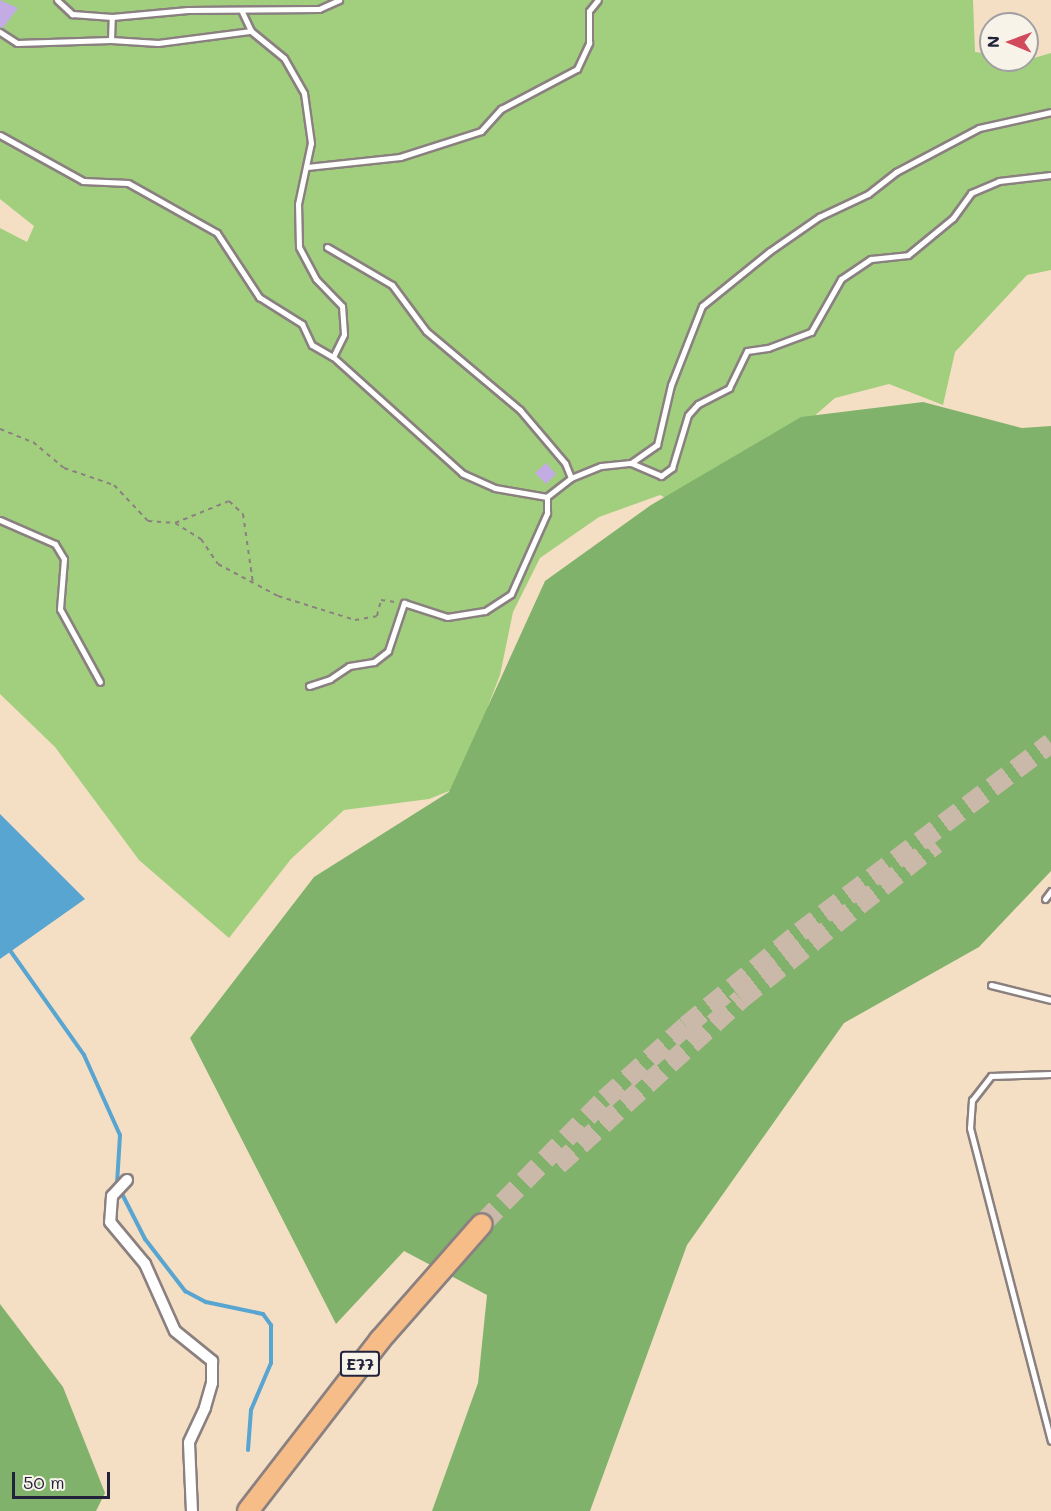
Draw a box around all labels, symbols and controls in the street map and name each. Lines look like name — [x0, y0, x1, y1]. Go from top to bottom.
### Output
north arrow — [979, 12, 1039, 72]
text: N — [982, 35, 1003, 48]
road number: E77 — [339, 1351, 381, 1377]
scale bar — [15, 1460, 112, 1498]
text: 50 m — [23, 1470, 65, 1494]

